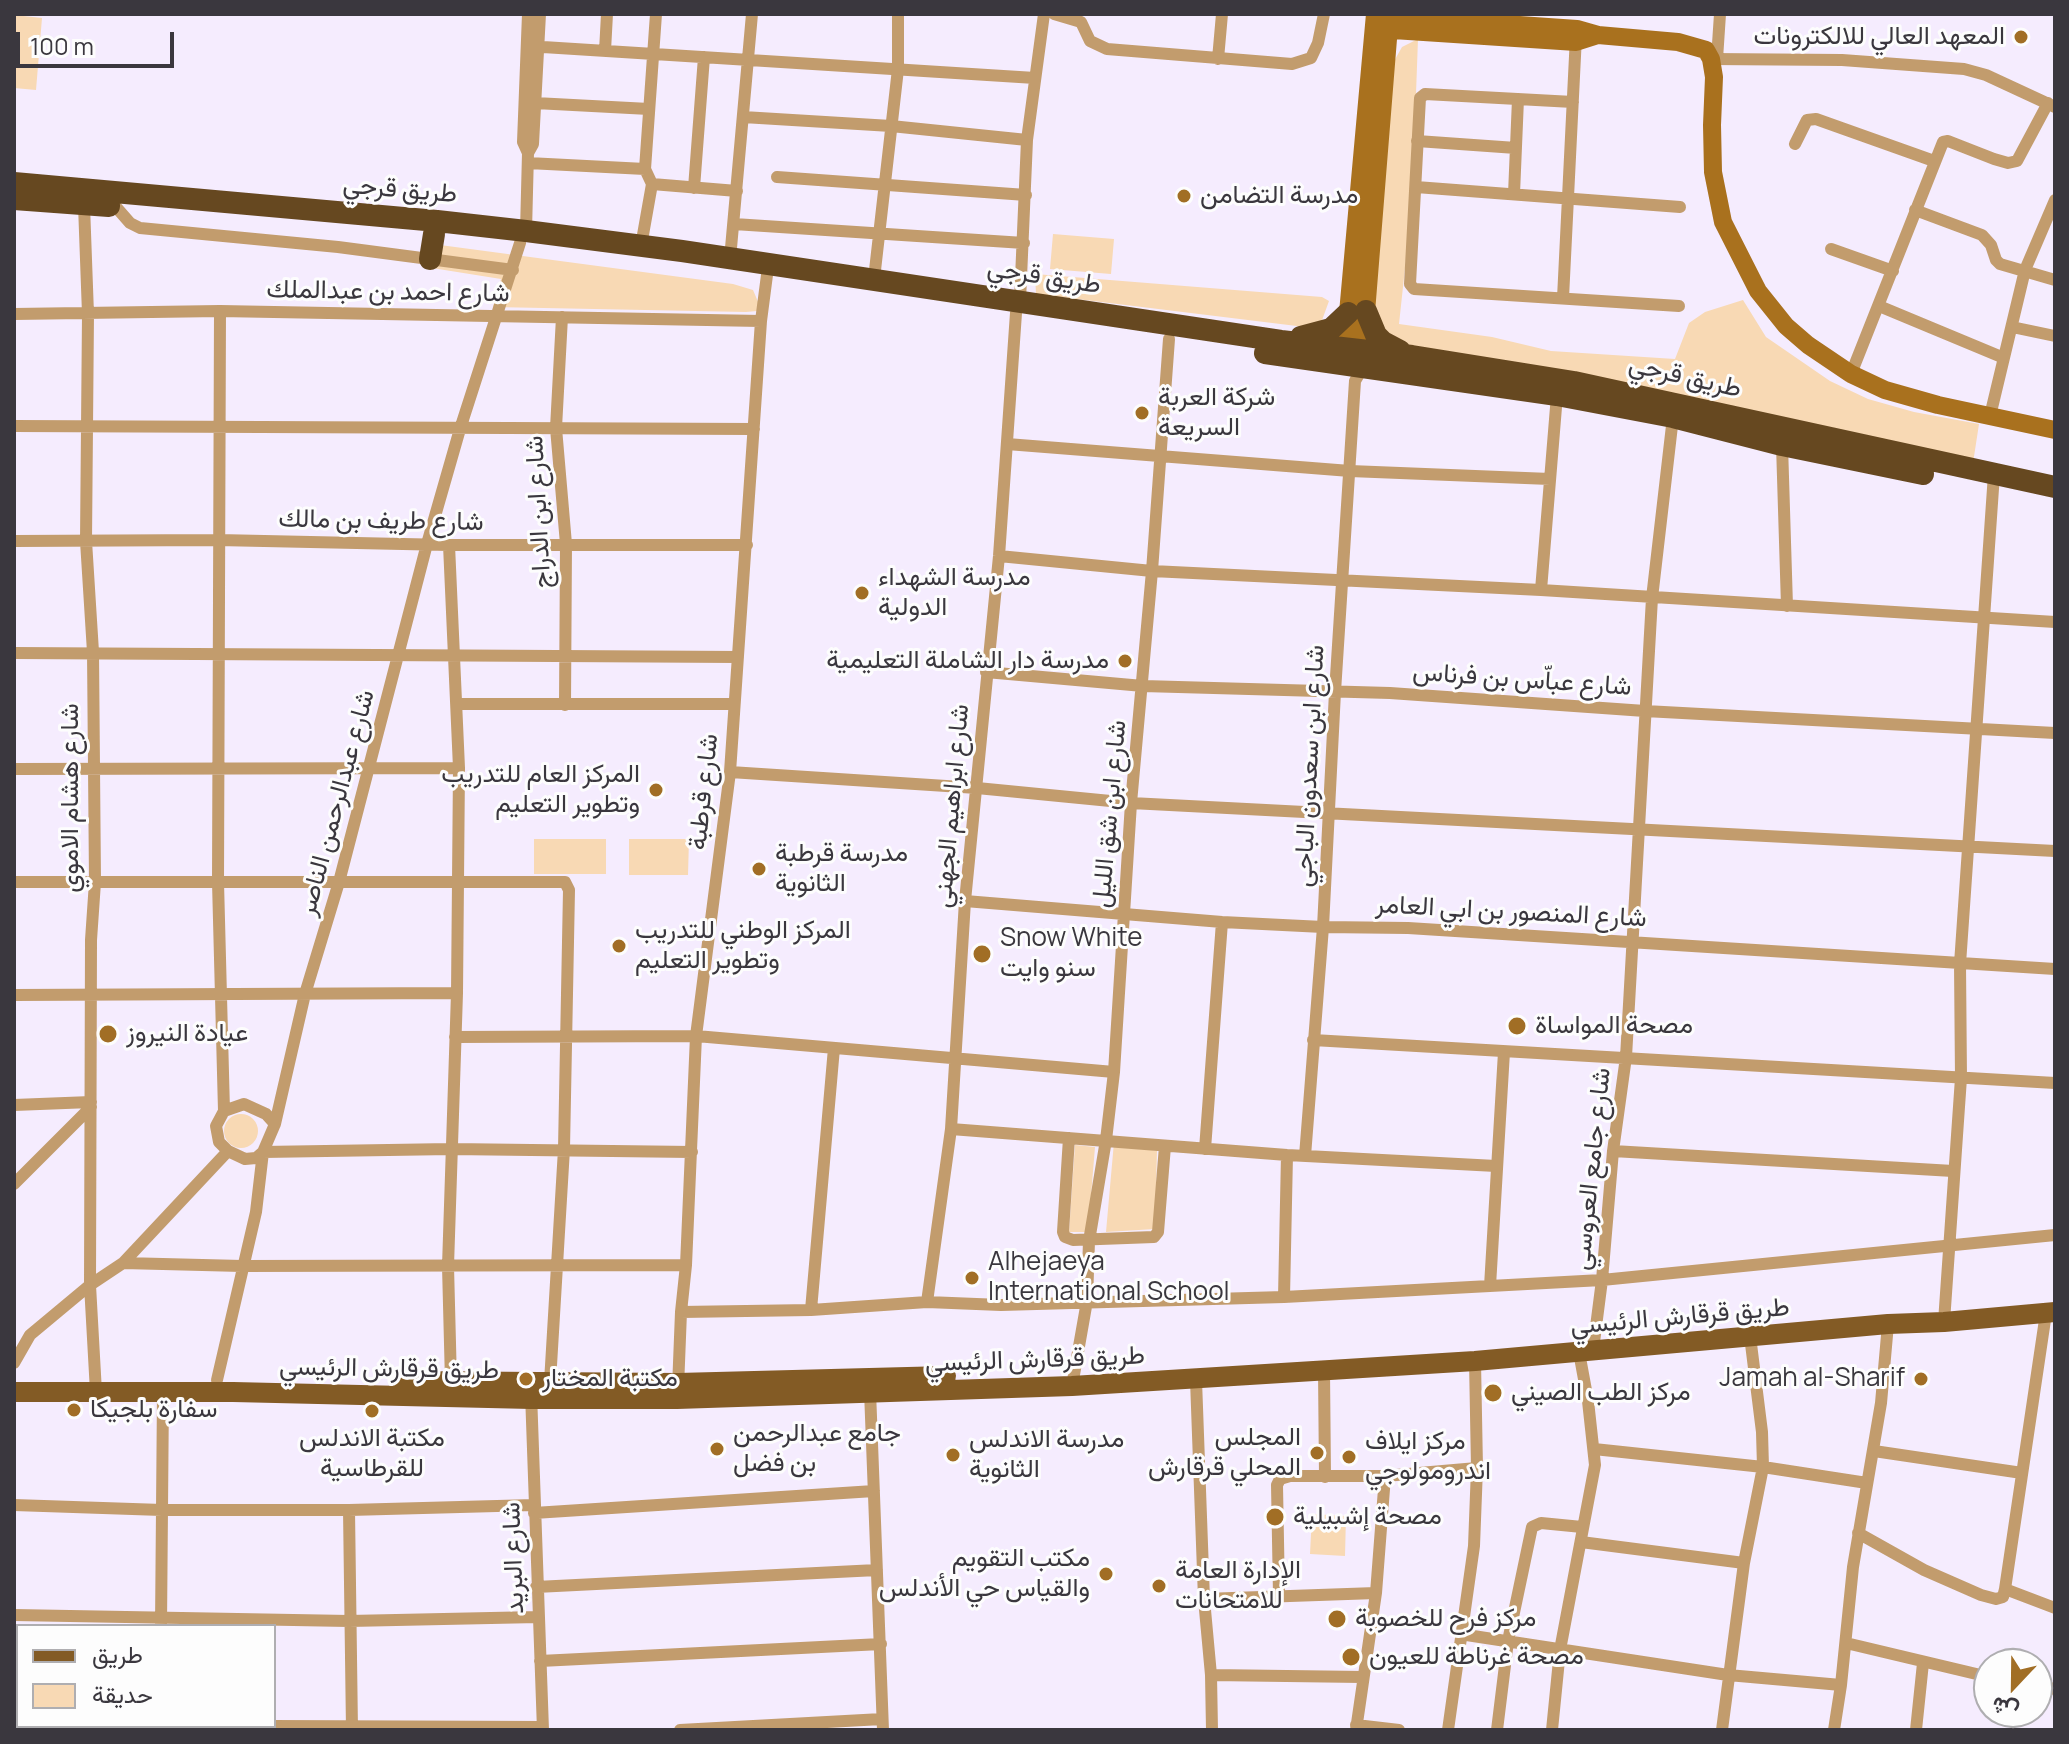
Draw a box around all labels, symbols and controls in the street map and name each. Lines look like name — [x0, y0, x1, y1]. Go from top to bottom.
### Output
scale bar — [20, 16, 178, 66]
place label: المعهد العالي للالكترونات — [1754, 21, 2005, 53]
marker: المعهد العالي للالكترونات — [2012, 28, 2030, 46]
text: 100 m — [30, 29, 94, 62]
street label: طريق قرجي — [342, 169, 458, 211]
place label: مدرسة التضامن — [1200, 180, 1358, 212]
marker: مدرسة التضامن — [1175, 187, 1193, 205]
street label: طريق قرجي — [985, 253, 1103, 301]
street label: شارع احمد بن عبدالملك — [266, 274, 510, 310]
street label: طريق قرجي — [1626, 349, 1744, 405]
place label: شركة العربة السريعة — [1158, 382, 1275, 444]
marker: شركة العربة السريعة — [1133, 404, 1151, 422]
street label: شارع ابن الدراج — [519, 435, 559, 589]
street label: شارع طريف بن مالك — [278, 504, 484, 538]
place label: مدرسة الشهداء الدولية — [878, 562, 1031, 624]
marker: مدرسة الشهداء الدولية — [853, 584, 871, 602]
street label: شارع ابن سعدون الباجي — [1288, 644, 1332, 888]
place label: مدرسة دار الشاملة التعليمية — [826, 645, 1109, 677]
marker: مدرسة دار الشاملة التعليمية — [1116, 652, 1134, 670]
street label: شارع عباّس بن فرناس — [1411, 657, 1633, 703]
street label: شارع عبدالرحمن الناصر — [292, 687, 382, 919]
street label: شارع هشام الاموي — [55, 703, 87, 893]
street label: شارع ابراهيم الجهني — [928, 703, 976, 909]
street label: شارع ابن شق الليل — [1086, 719, 1134, 909]
street label: شارع قرطبة — [682, 732, 726, 852]
place label: المركز العام للتدريب وتطوير التعليم — [441, 759, 640, 820]
marker: المركز العام للتدريب وتطوير التعليم — [647, 781, 665, 799]
place label: مدرسة قرطبة الثانوية — [775, 838, 908, 900]
marker: مدرسة قرطبة الثانوية — [750, 860, 768, 878]
street label: شارع المنصور بن ابي العامر — [1375, 889, 1647, 935]
place label: المركز الوطني للتدريب وتطوير التعليم — [635, 915, 851, 976]
place label: Snow White سنو وايت — [1000, 923, 1142, 984]
marker: المركز الوطني للتدريب وتطوير التعليم — [610, 937, 628, 955]
marker: Snow White سنو وايت — [971, 943, 993, 965]
place label: مصحة المواساة — [1535, 1010, 1693, 1042]
marker: مصحة المواساة — [1506, 1015, 1528, 1037]
place label: عيادة النيروز — [126, 1018, 248, 1050]
marker: عيادة النيروز — [97, 1023, 119, 1045]
street label: شارع جامع العروسي — [1566, 1066, 1618, 1272]
place label: Alhejaeya International School — [988, 1247, 1230, 1308]
marker: Alhejaeya International School — [963, 1269, 981, 1287]
street label: طريق قرقارش الرئيسي — [1569, 1292, 1791, 1342]
street label: طريق قرقارش الرئيسي — [925, 1341, 1145, 1379]
street label: طريق قرقارش الرئيسي — [279, 1351, 499, 1387]
place label: مكتبة المختار — [542, 1363, 678, 1395]
place label: Jamah al-Sharif — [1719, 1363, 1905, 1395]
marker: مكتبة المختار — [517, 1370, 535, 1388]
marker: Jamah al-Sharif — [1912, 1370, 1930, 1388]
place label: مركز الطب الصيني — [1511, 1377, 1691, 1409]
marker: مركز الطب الصيني — [1482, 1382, 1504, 1404]
place label: سفارة بلجيكا — [90, 1394, 218, 1426]
marker: سفارة بلجيكا — [65, 1401, 83, 1419]
marker: مكتبة الاندلس للقرطاسية — [363, 1402, 381, 1420]
place label: جامع عبدالرحمن بن فضل — [733, 1418, 901, 1480]
place label: المجلس المحلي قرقارش — [1148, 1422, 1301, 1484]
place label: مكتبة الاندلس للقرطاسية — [299, 1423, 445, 1484]
place label: مدرسة الاندلس الثانوية — [969, 1424, 1124, 1486]
place label: مركز ايلاف اندرومولوجي — [1365, 1426, 1491, 1488]
marker: جامع عبدالرحمن بن فضل — [708, 1440, 726, 1458]
marker: المجلس المحلي قرقارش — [1308, 1444, 1326, 1462]
marker: مدرسة الاندلس الثانوية — [944, 1446, 962, 1464]
marker: مركز ايلاف اندرومولوجي — [1340, 1448, 1358, 1466]
street label: شارع البريد — [496, 1501, 532, 1615]
place label: مصحة إشبيلية — [1293, 1501, 1442, 1533]
marker: مصحة إشبيلية — [1264, 1506, 1286, 1528]
place label: مكتب التقويم والقياس حي الأندلس — [879, 1543, 1090, 1604]
place label: الإدارة العامة للامتحانات — [1175, 1555, 1301, 1616]
marker: مكتب التقويم والقياس حي الأندلس — [1097, 1565, 1115, 1583]
marker: الإدارة العامة للامتحانات — [1150, 1577, 1168, 1595]
place label: مركز فرح للخصوبة — [1355, 1603, 1536, 1635]
marker: مركز فرح للخصوبة — [1326, 1608, 1348, 1630]
legend — [16, 1624, 276, 1728]
text: طريق — [92, 1637, 143, 1670]
place label: مصحة غرناطة للعيون — [1369, 1641, 1584, 1673]
marker: مصحة غرناطة للعيون — [1340, 1646, 1362, 1668]
north arrow — [1973, 1648, 2053, 1728]
text: حديقة — [92, 1677, 153, 1710]
text: ش — [1987, 1690, 2023, 1727]

